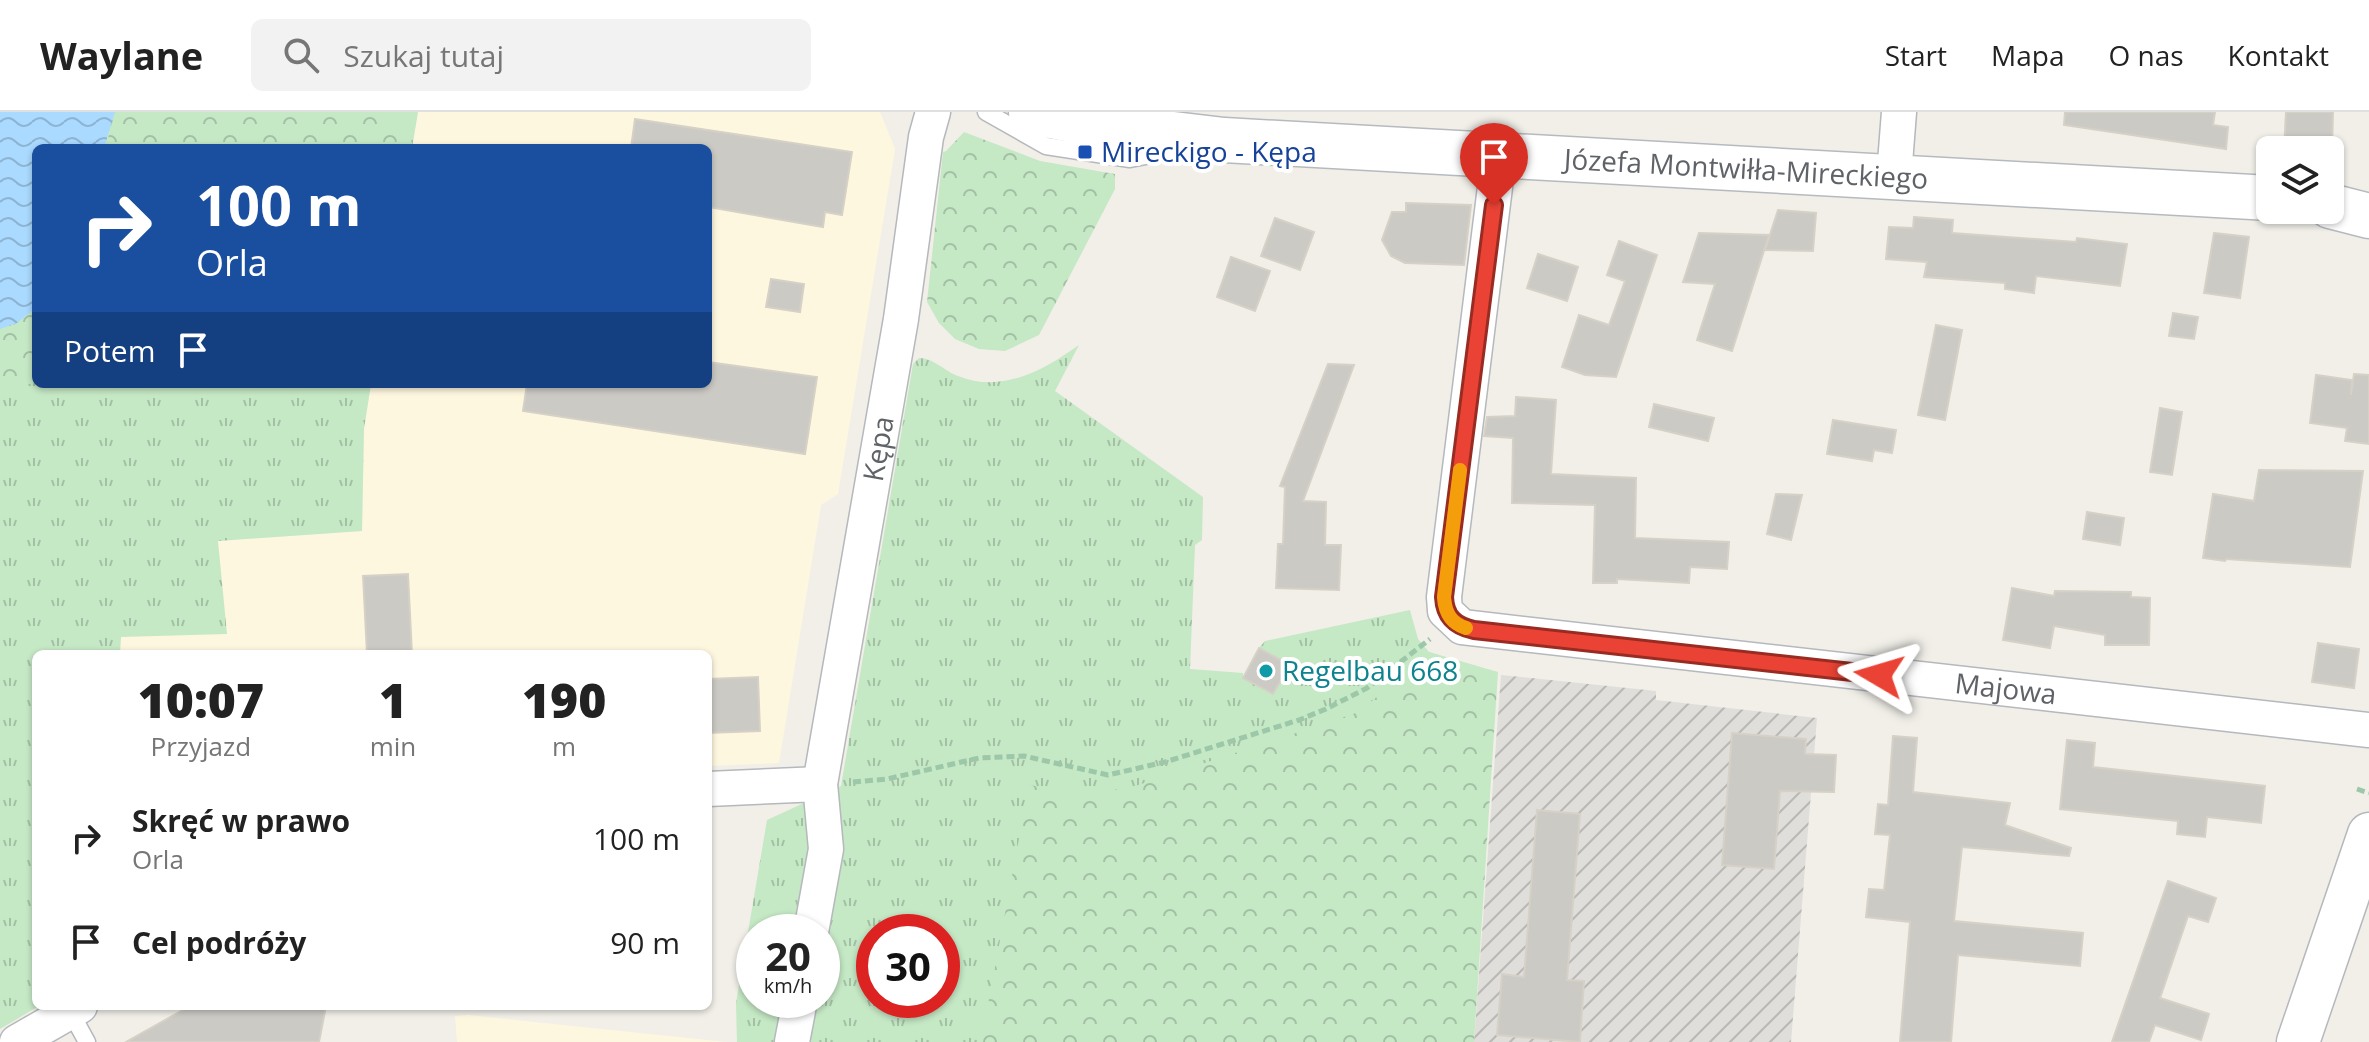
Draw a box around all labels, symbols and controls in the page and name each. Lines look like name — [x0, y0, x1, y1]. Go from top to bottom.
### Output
search box — [251, 19, 811, 91]
text: Waylane — [40, 29, 203, 81]
icon: search — [279, 33, 323, 77]
text: Szukaj tutaj — [343, 35, 504, 76]
text: Start — [1885, 36, 1947, 74]
text: Mapa — [1991, 36, 2064, 74]
text: O nas — [2108, 36, 2184, 74]
text: Kontakt — [2228, 36, 2329, 74]
pin — [1460, 123, 1528, 205]
place label: Mireckigo - Kępa — [1101, 132, 1317, 170]
icon: arrive — [1472, 135, 1516, 179]
map controls — [2256, 136, 2344, 224]
button: layers — [2256, 136, 2344, 224]
street label: Józefa Montwiłła-Mireckiego — [1560, 139, 1929, 197]
marker: Mireckigo - Kępa — [1076, 143, 1094, 161]
text: 100 m — [196, 166, 362, 242]
icon: right — [64, 176, 168, 280]
text: Orla — [196, 238, 268, 287]
icon: arrive — [171, 328, 215, 372]
text: Potem — [64, 330, 155, 371]
street label: Kępa — [853, 413, 902, 484]
position arrow — [1837, 633, 1921, 717]
place label: Regelbau 668 — [1282, 651, 1458, 689]
marker: Regelbau 668 — [1257, 662, 1275, 680]
street label: Majowa — [1953, 663, 2059, 712]
text: 10:07 — [138, 667, 264, 732]
text: 1 — [379, 667, 407, 732]
text: 190 — [522, 667, 606, 732]
text: Przyjazd — [151, 728, 251, 764]
text: min — [370, 728, 416, 764]
text: m — [552, 728, 576, 764]
text: Skręć w prawo — [132, 800, 350, 841]
icon: right — [64, 816, 108, 860]
text: 100 m — [593, 818, 680, 859]
text: Orla — [132, 841, 184, 877]
speed limit sign: 30 — [856, 914, 960, 1018]
icon: arrive — [64, 920, 108, 964]
text: Cel podróży — [132, 922, 306, 963]
text: 90 m — [610, 922, 680, 963]
text: 20 — [765, 928, 811, 983]
text: km/h — [764, 972, 812, 999]

